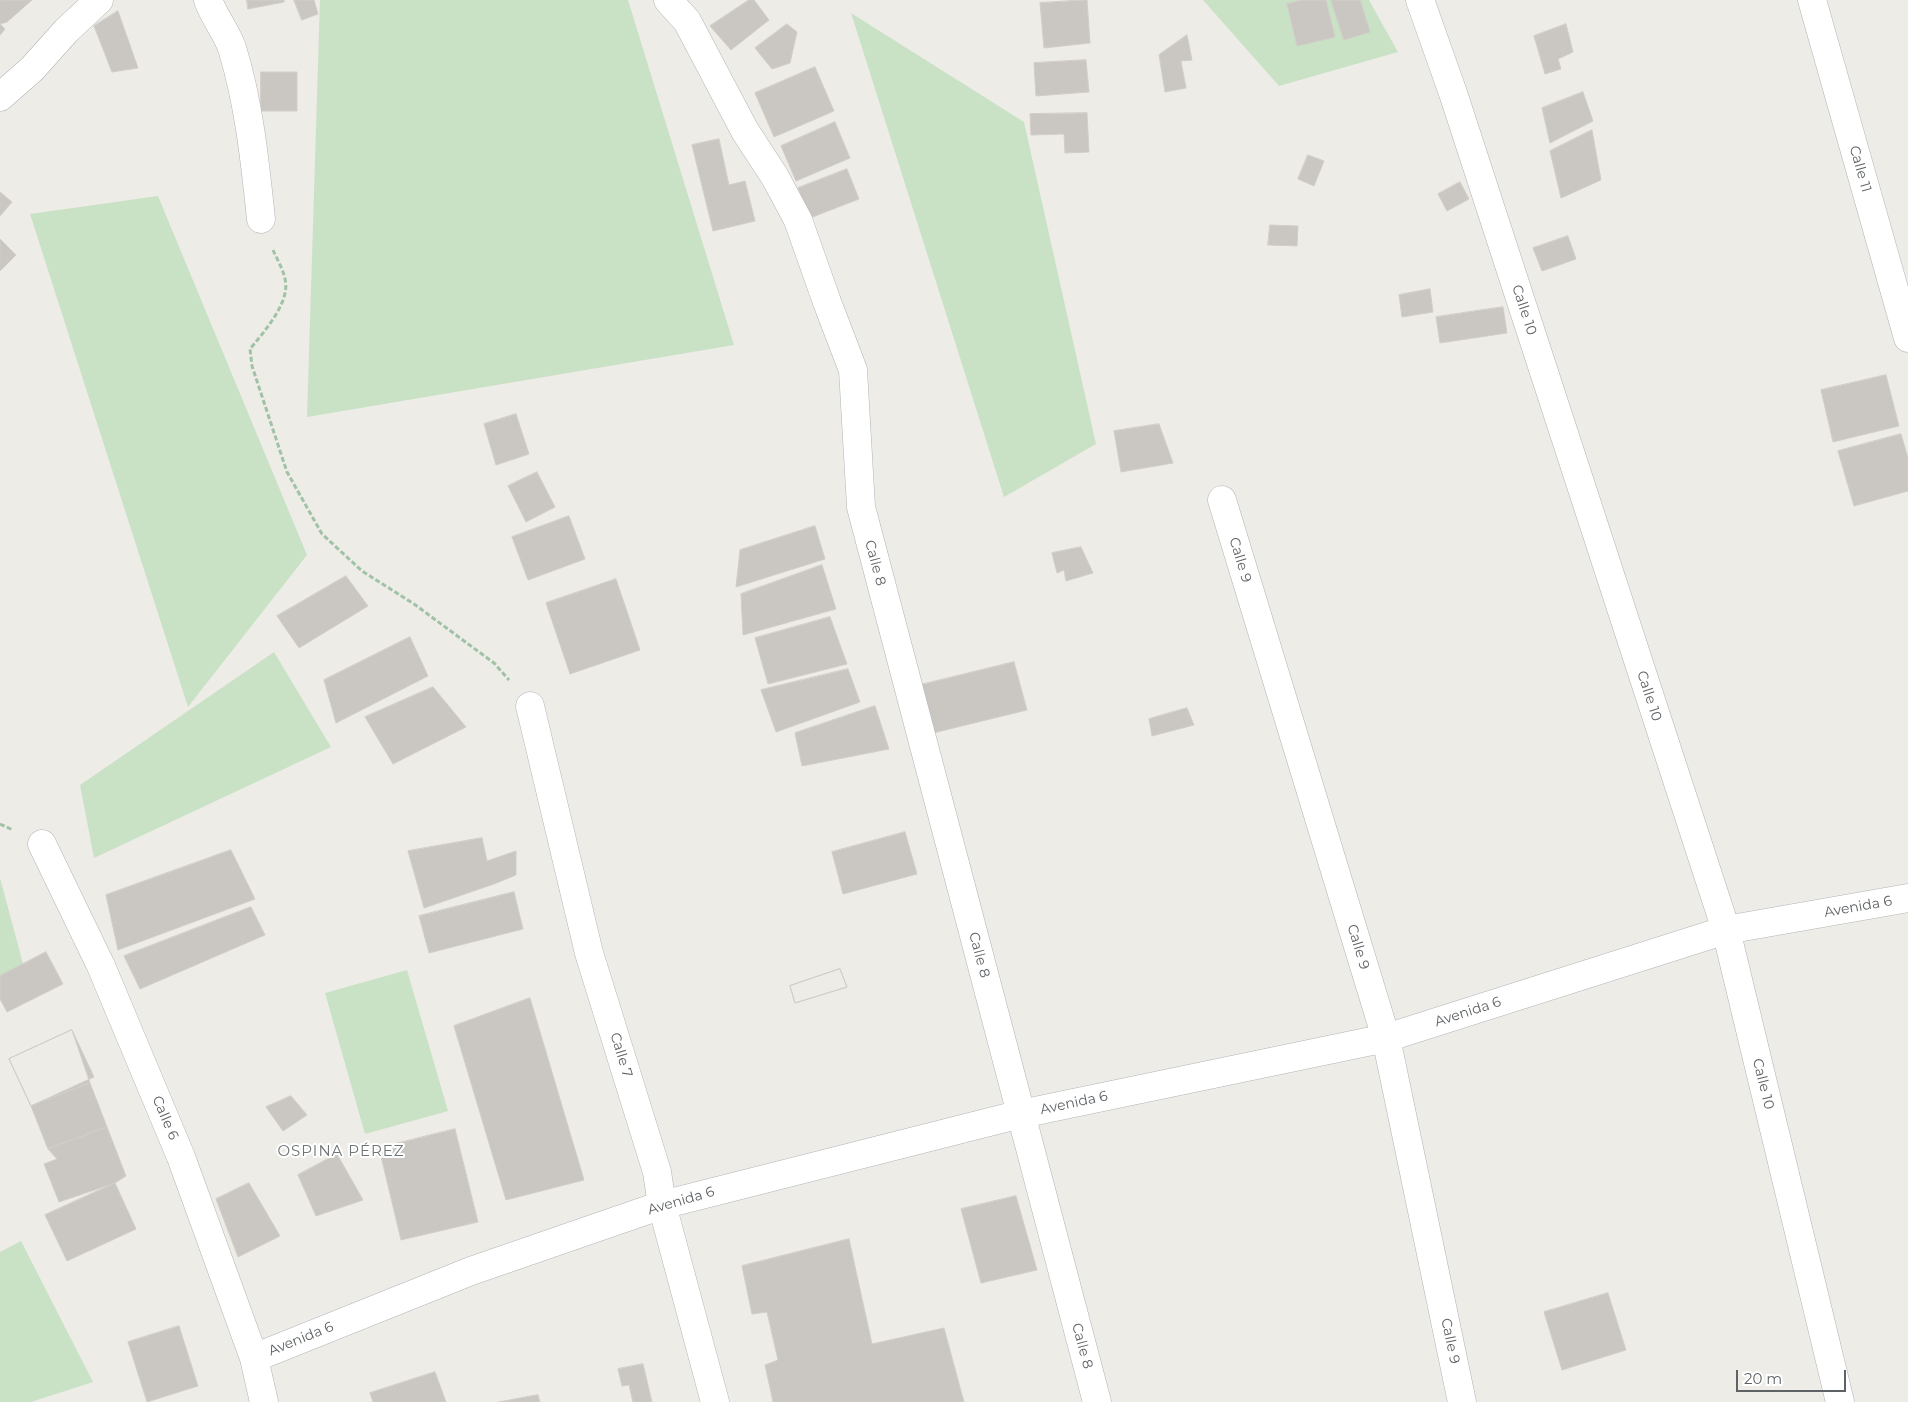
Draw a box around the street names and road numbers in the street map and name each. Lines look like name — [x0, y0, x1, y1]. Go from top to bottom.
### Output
street label: Calle 11 — [1845, 144, 1875, 194]
street label: Calle 10 — [1508, 283, 1540, 337]
street label: Calle 9 — [1225, 535, 1255, 585]
street label: Calle 8 — [861, 538, 889, 588]
street label: Calle 10 — [1633, 669, 1665, 723]
street label: Avenida 6 — [1823, 893, 1893, 921]
street label: Calle 9 — [1343, 922, 1373, 972]
street label: Calle 8 — [965, 930, 993, 980]
street label: Avenida 6 — [1433, 993, 1503, 1031]
street label: Calle 7 — [606, 1031, 636, 1079]
street label: Calle 10 — [1749, 1057, 1777, 1111]
street label: Avenida 6 — [1039, 1088, 1109, 1118]
street label: Calle 6 — [148, 1093, 182, 1143]
street label: Avenida 6 — [646, 1183, 716, 1219]
street label: Calle 9 — [1437, 1317, 1463, 1365]
street label: Avenida 6 — [266, 1318, 336, 1360]
street label: Calle 8 — [1068, 1321, 1096, 1371]

